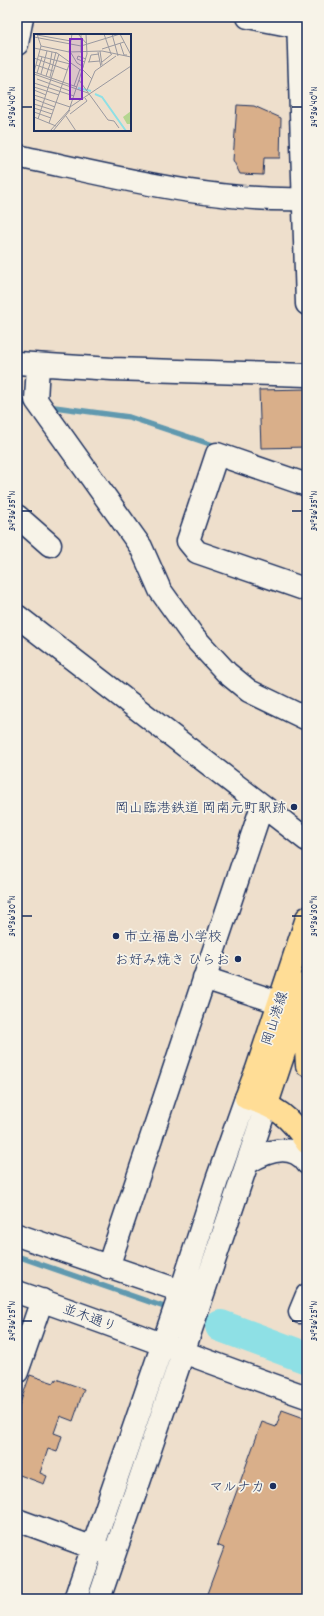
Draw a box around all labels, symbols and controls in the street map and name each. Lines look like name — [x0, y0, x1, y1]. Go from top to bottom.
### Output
inset map — [34, 34, 131, 131]
text: 34°36'40"N — [6, 86, 20, 128]
text: 34°36'40"N — [308, 86, 322, 128]
text: 34°36'35"N — [6, 491, 20, 531]
text: 34°36'35"N — [308, 491, 322, 531]
place label: 岡山臨港鉄道 岡南元町駅跡 — [115, 799, 286, 819]
marker: 岡山臨港鉄道 岡南元町駅跡 — [289, 802, 299, 812]
text: 34°36'30"N — [6, 895, 20, 937]
text: 34°36'30"N — [308, 895, 322, 937]
place label: 市立福島小学校 — [124, 928, 222, 948]
marker: 市立福島小学校 — [111, 931, 121, 941]
place label: お好み焼き ひらお — [115, 951, 230, 971]
marker: お好み焼き ひらお — [233, 954, 243, 964]
street label: 岡山港線 — [258, 989, 294, 1048]
street label: 並木通り — [60, 1300, 119, 1338]
text: 34°36'25"N — [6, 1301, 20, 1341]
text: 34°36'25"N — [308, 1301, 322, 1341]
place label: マルナカ — [209, 1478, 265, 1498]
marker: マルナカ — [268, 1481, 278, 1491]

